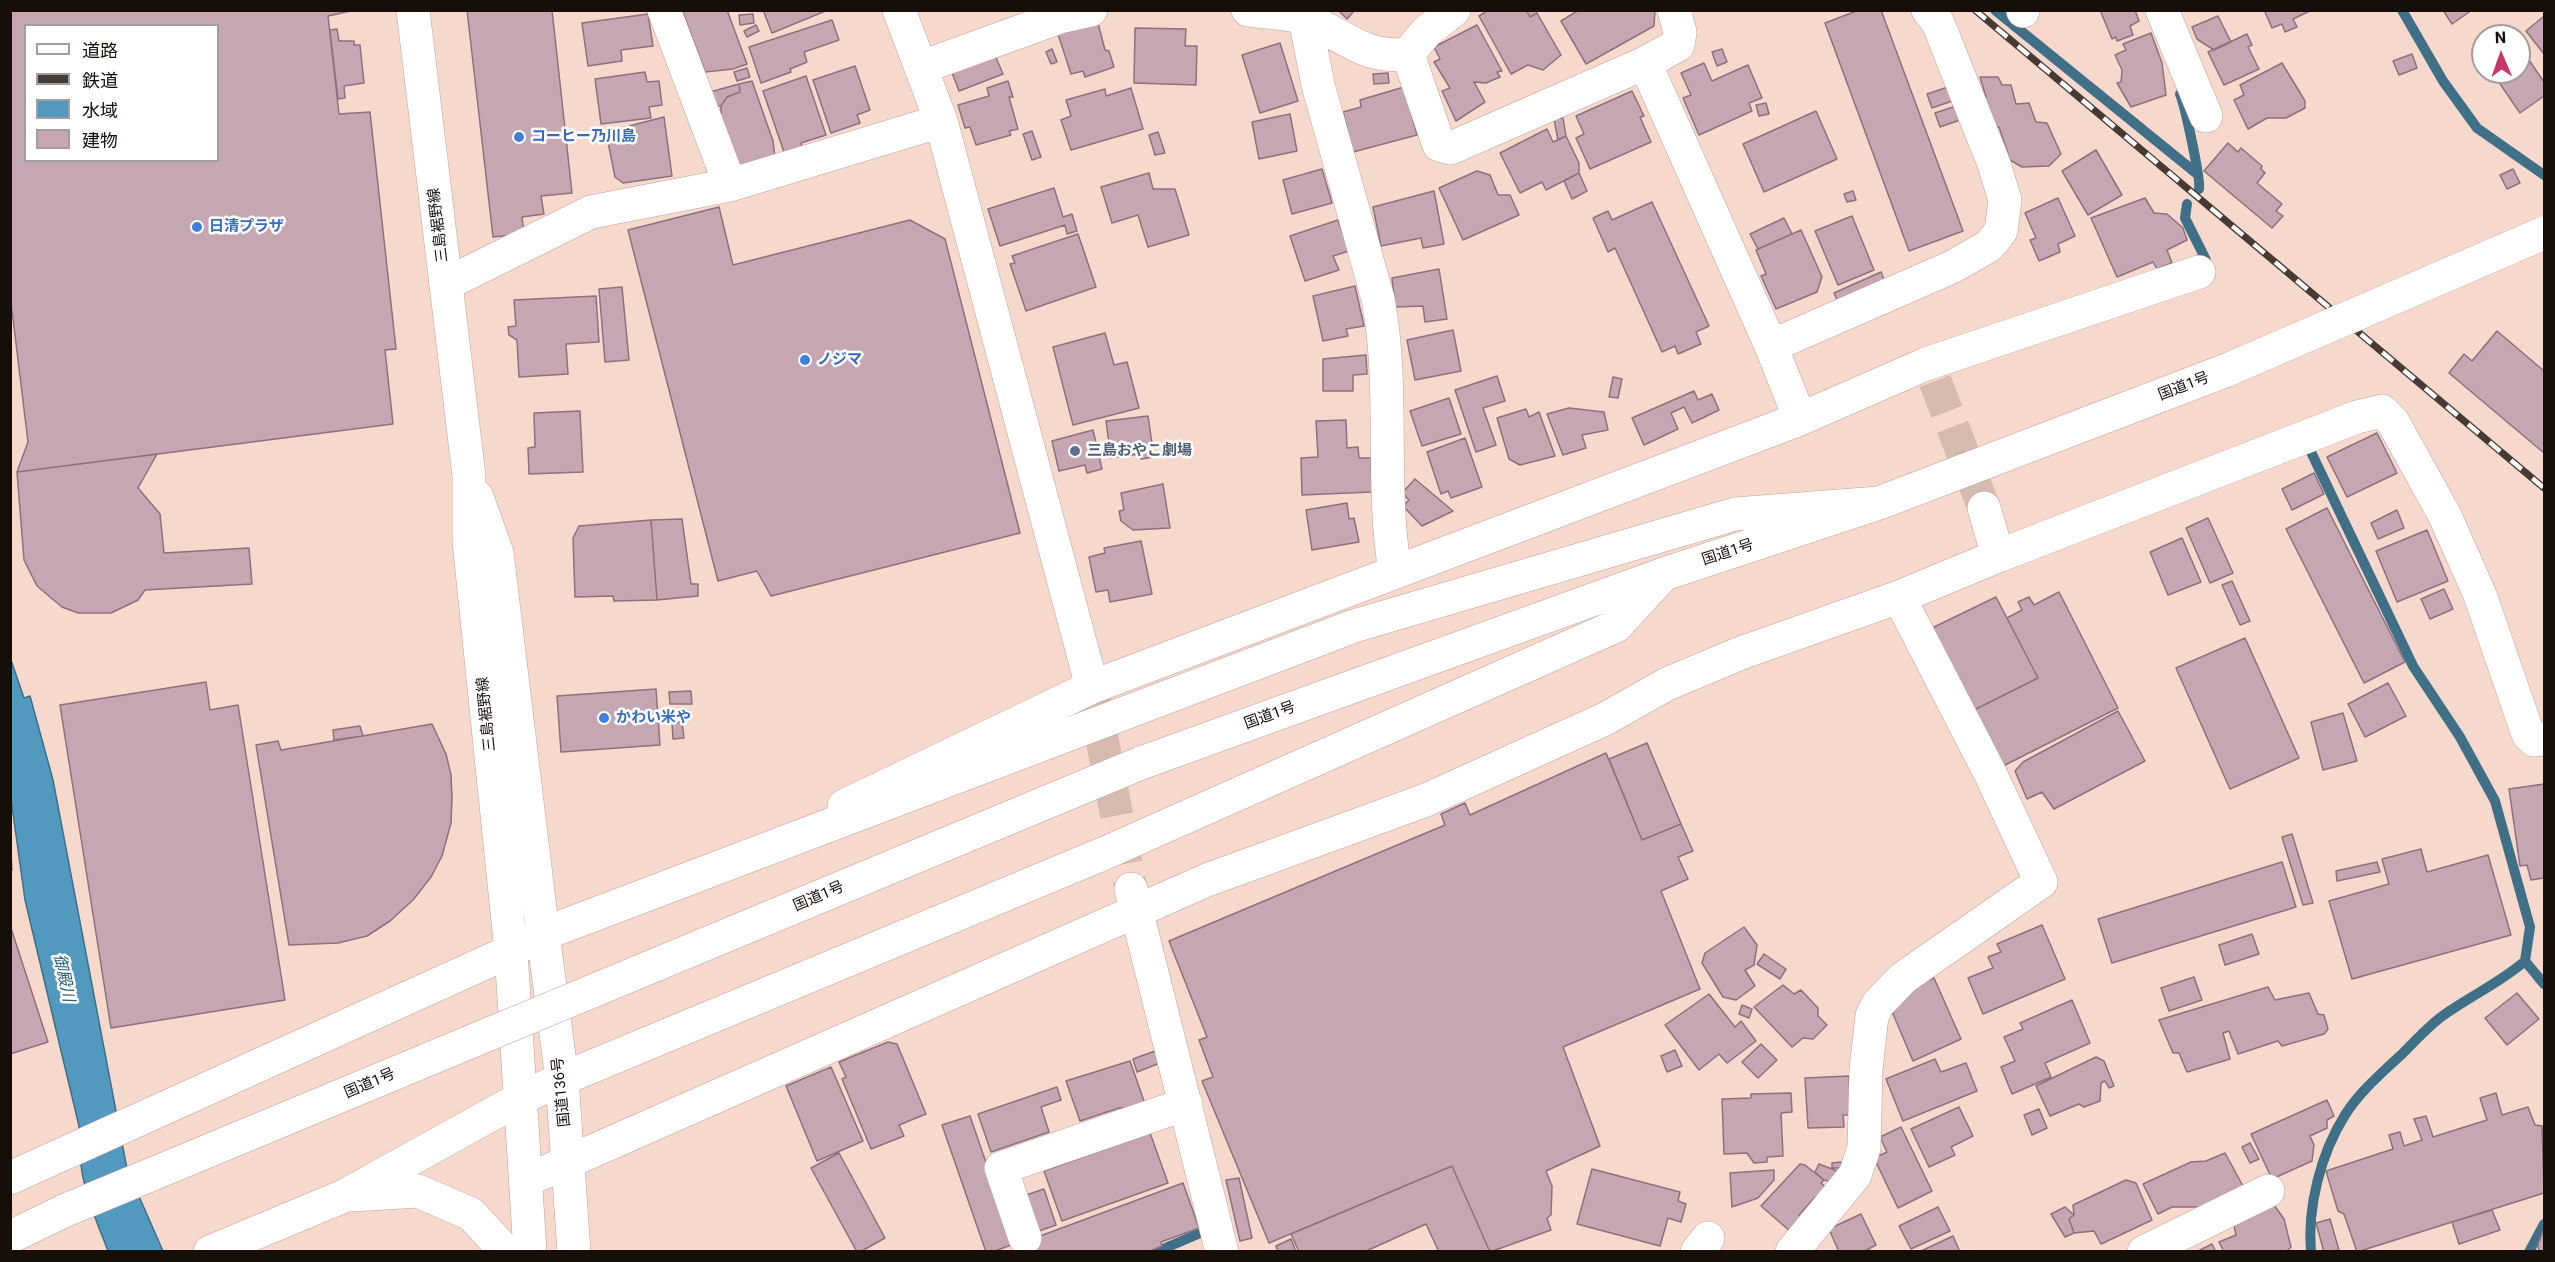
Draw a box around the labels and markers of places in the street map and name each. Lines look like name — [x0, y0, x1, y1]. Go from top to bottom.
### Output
place label: コーヒー乃川島 — [531, 128, 636, 146]
marker: コーヒー乃川島 — [512, 130, 526, 144]
place label: 日清プラザ — [209, 218, 284, 236]
marker: 日清プラザ — [190, 220, 204, 234]
place label: ノジマ — [817, 351, 862, 369]
marker: ノジマ — [798, 353, 812, 367]
place label: 三島おやこ劇場 — [1087, 442, 1192, 460]
marker: 三島おやこ劇場 — [1068, 444, 1082, 458]
place label: かわい米や — [616, 709, 691, 727]
marker: かわい米や — [597, 711, 611, 725]

